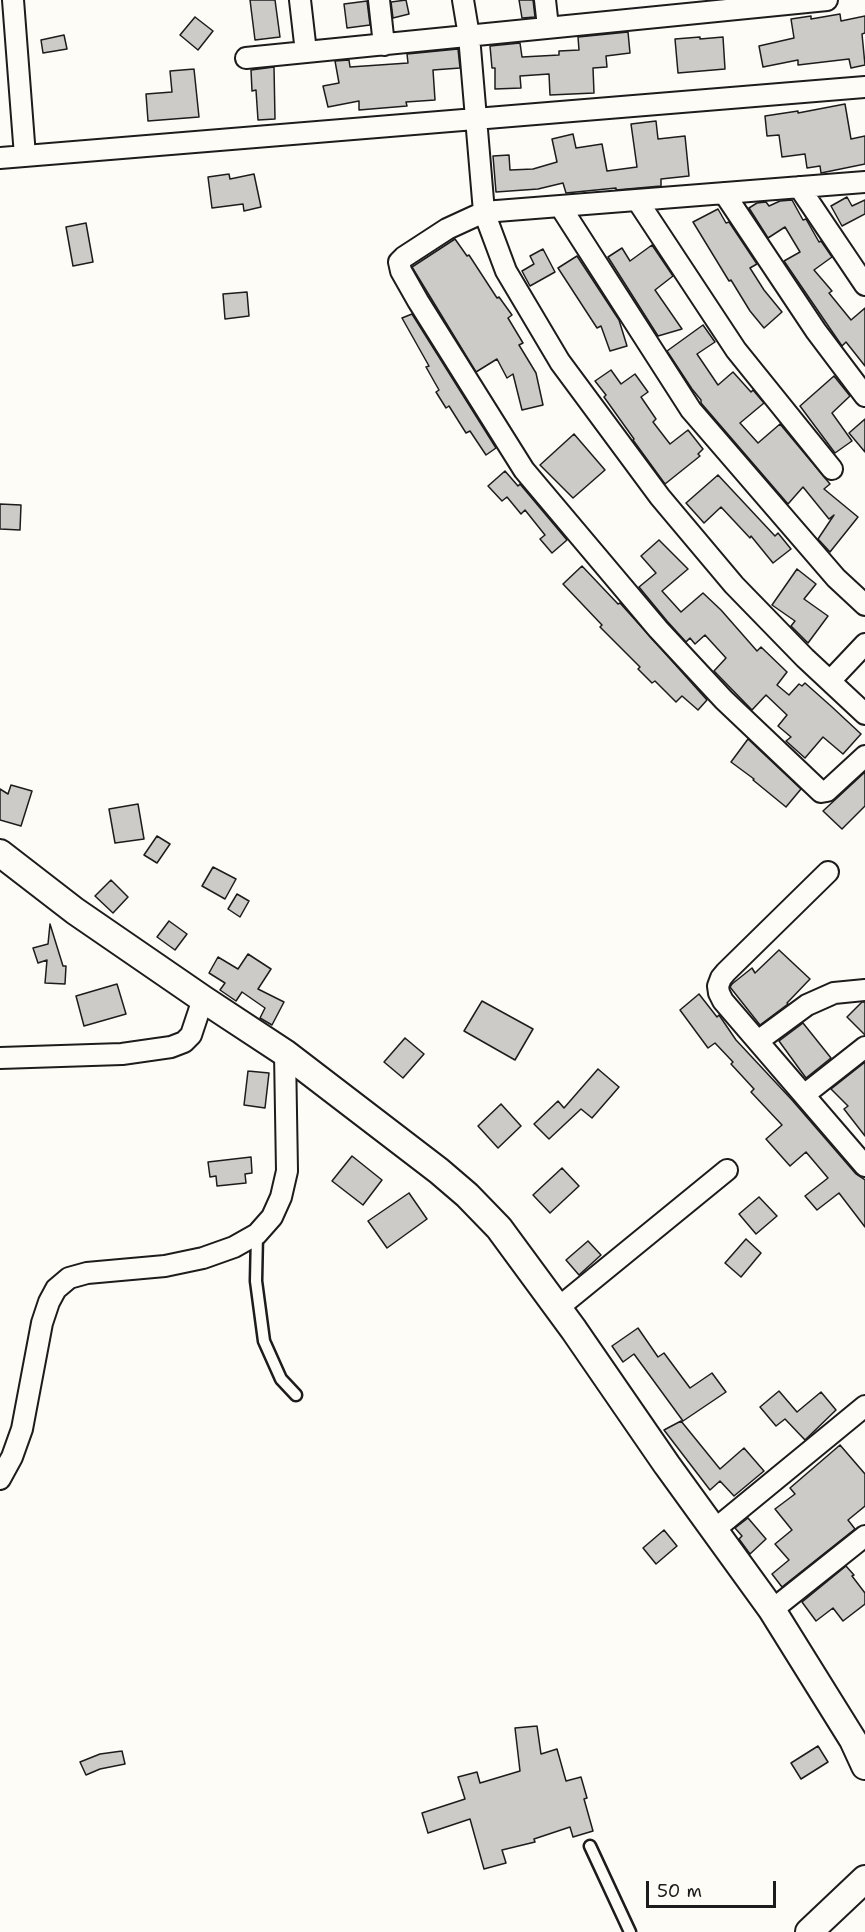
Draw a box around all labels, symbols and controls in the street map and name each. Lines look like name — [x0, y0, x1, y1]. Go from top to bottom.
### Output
scale bar — [649, 1869, 780, 1907]
text: 50 m — [657, 1879, 702, 1903]

